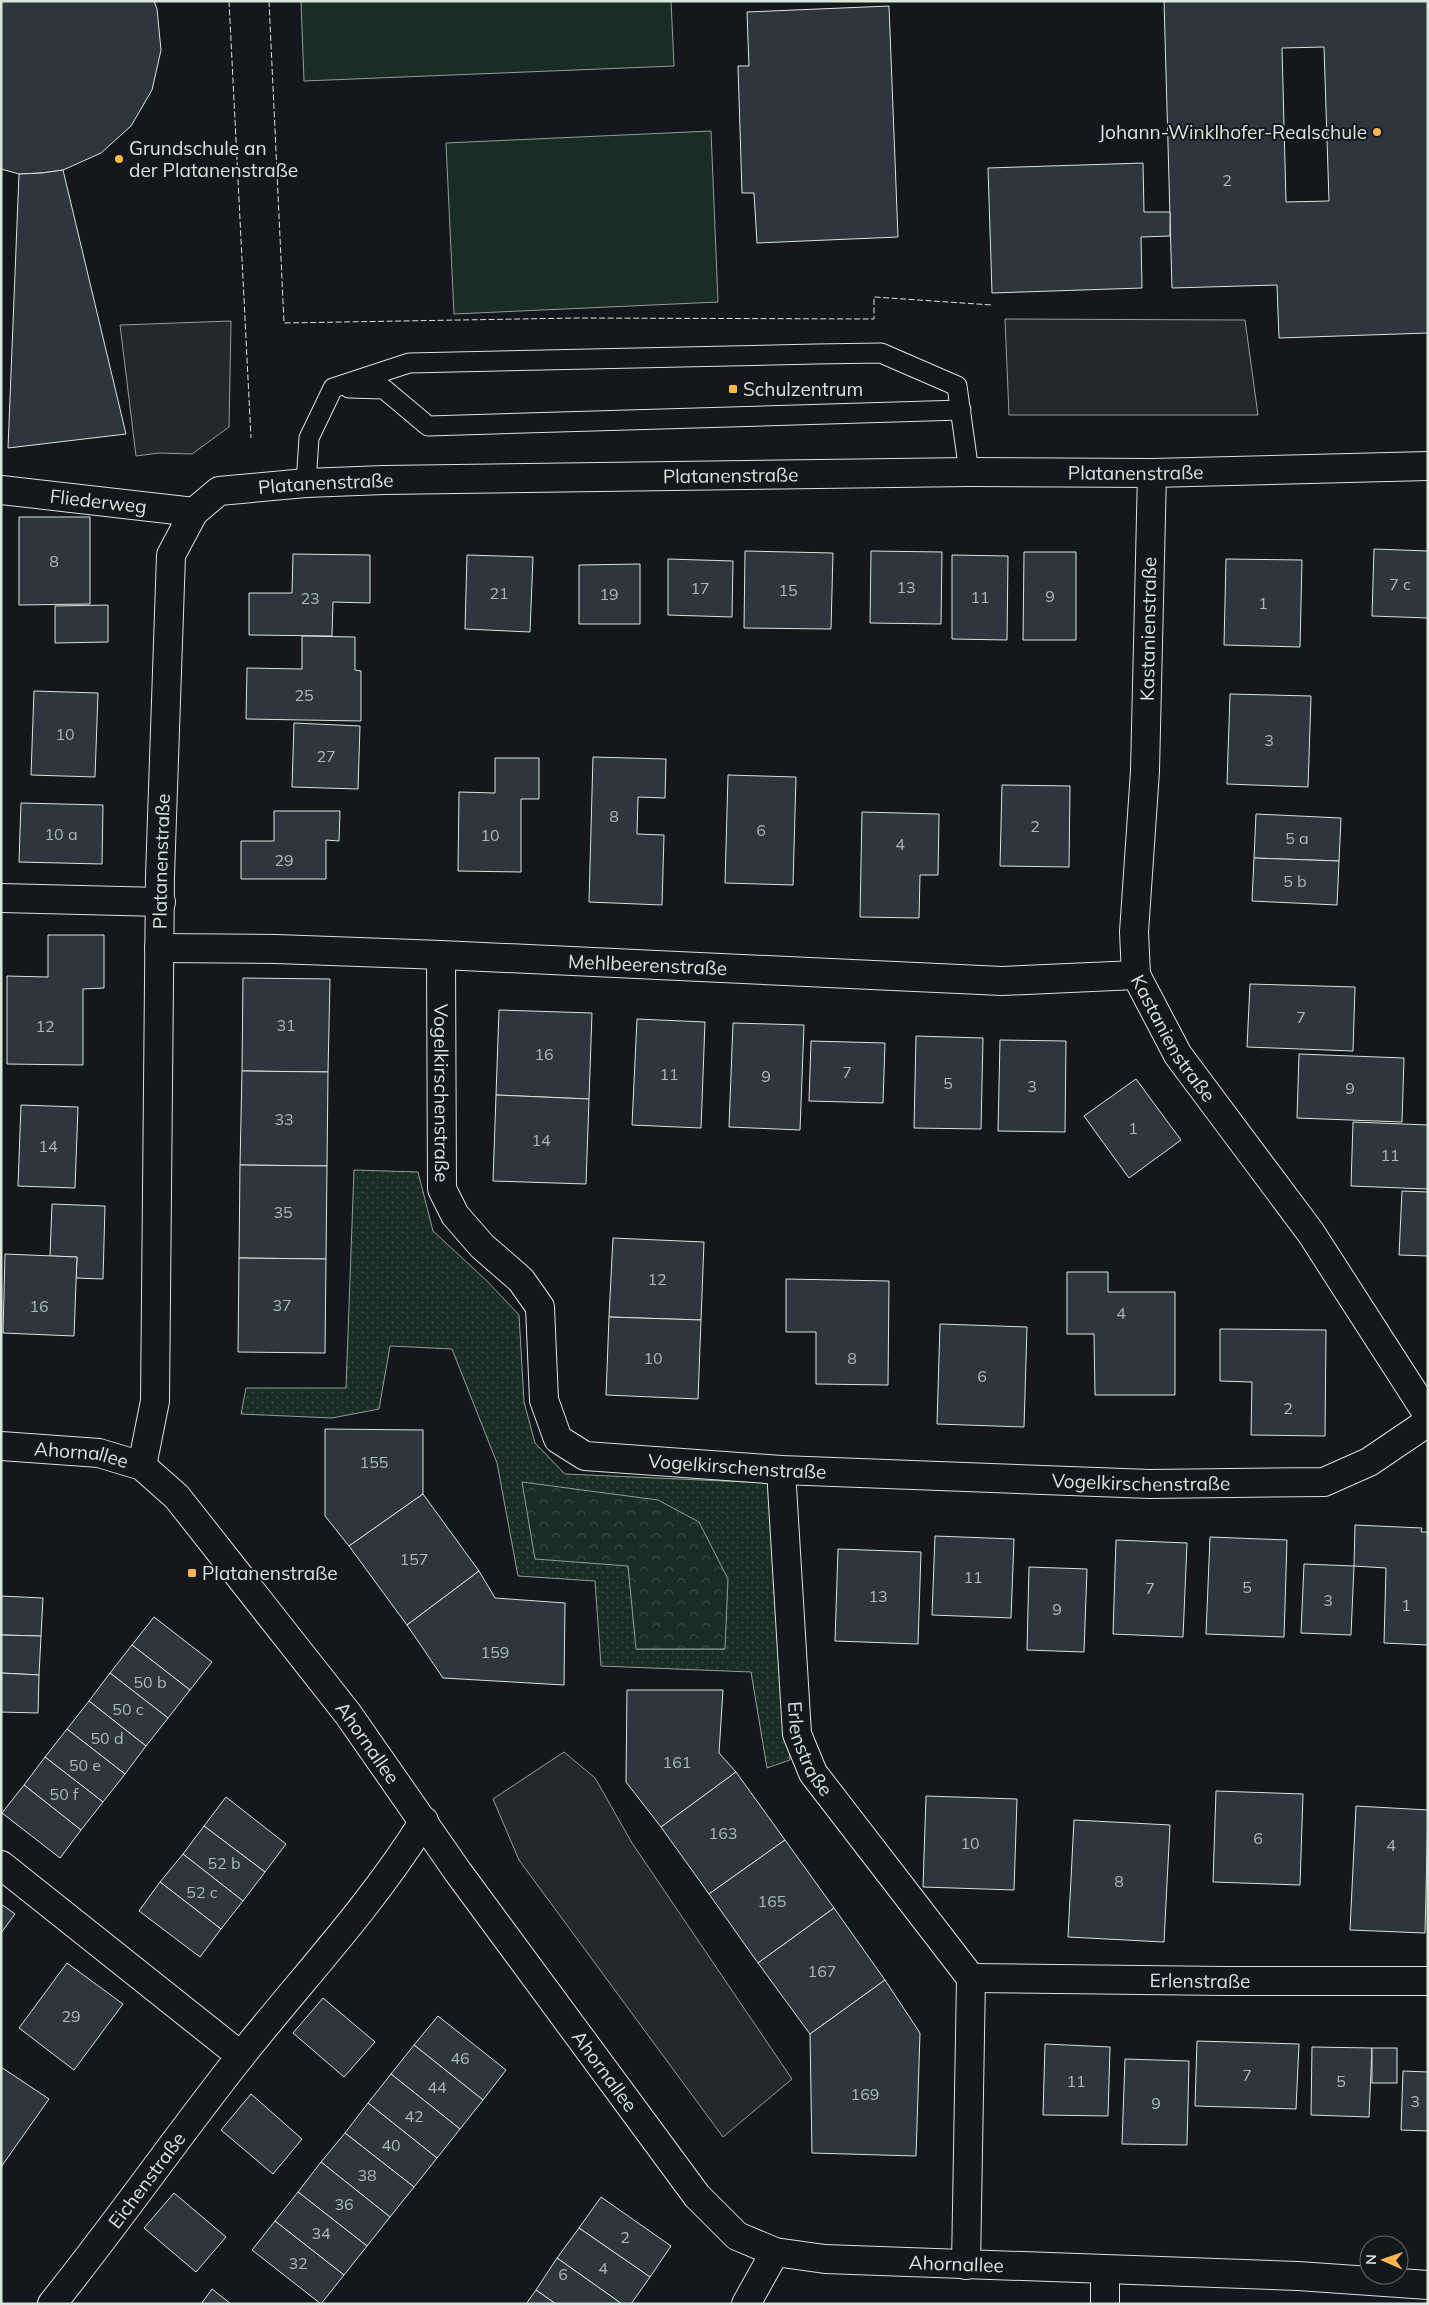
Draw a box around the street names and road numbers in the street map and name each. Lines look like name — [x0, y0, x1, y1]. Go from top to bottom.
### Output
street label: Platanenstraße — [1068, 460, 1204, 485]
street label: Platanenstraße — [663, 462, 799, 488]
street label: Platanenstraße — [257, 468, 394, 499]
street label: Fliederweg — [49, 484, 148, 519]
street label: Kastanienstraße — [1135, 557, 1161, 701]
street label: Platanenstraße — [147, 793, 175, 929]
street label: Mehlbeerenstraße — [568, 949, 728, 980]
street label: Kastanienstraße — [1126, 970, 1221, 1107]
street label: Vogelkirschenstraße — [429, 1004, 454, 1182]
street label: Ahornallee — [33, 1436, 132, 1473]
street label: Vogelkirschenstraße — [647, 1449, 827, 1484]
street label: Vogelkirschenstraße — [1051, 1468, 1230, 1496]
street label: Ahornallee — [331, 1697, 405, 1788]
street label: Erlenstraße — [783, 1700, 838, 1801]
street label: Erlenstraße — [1149, 1968, 1250, 1993]
street label: Ahornallee — [567, 2026, 643, 2116]
street label: Eichenstraße — [103, 2127, 190, 2233]
street label: Ahornallee — [908, 2250, 1004, 2277]

